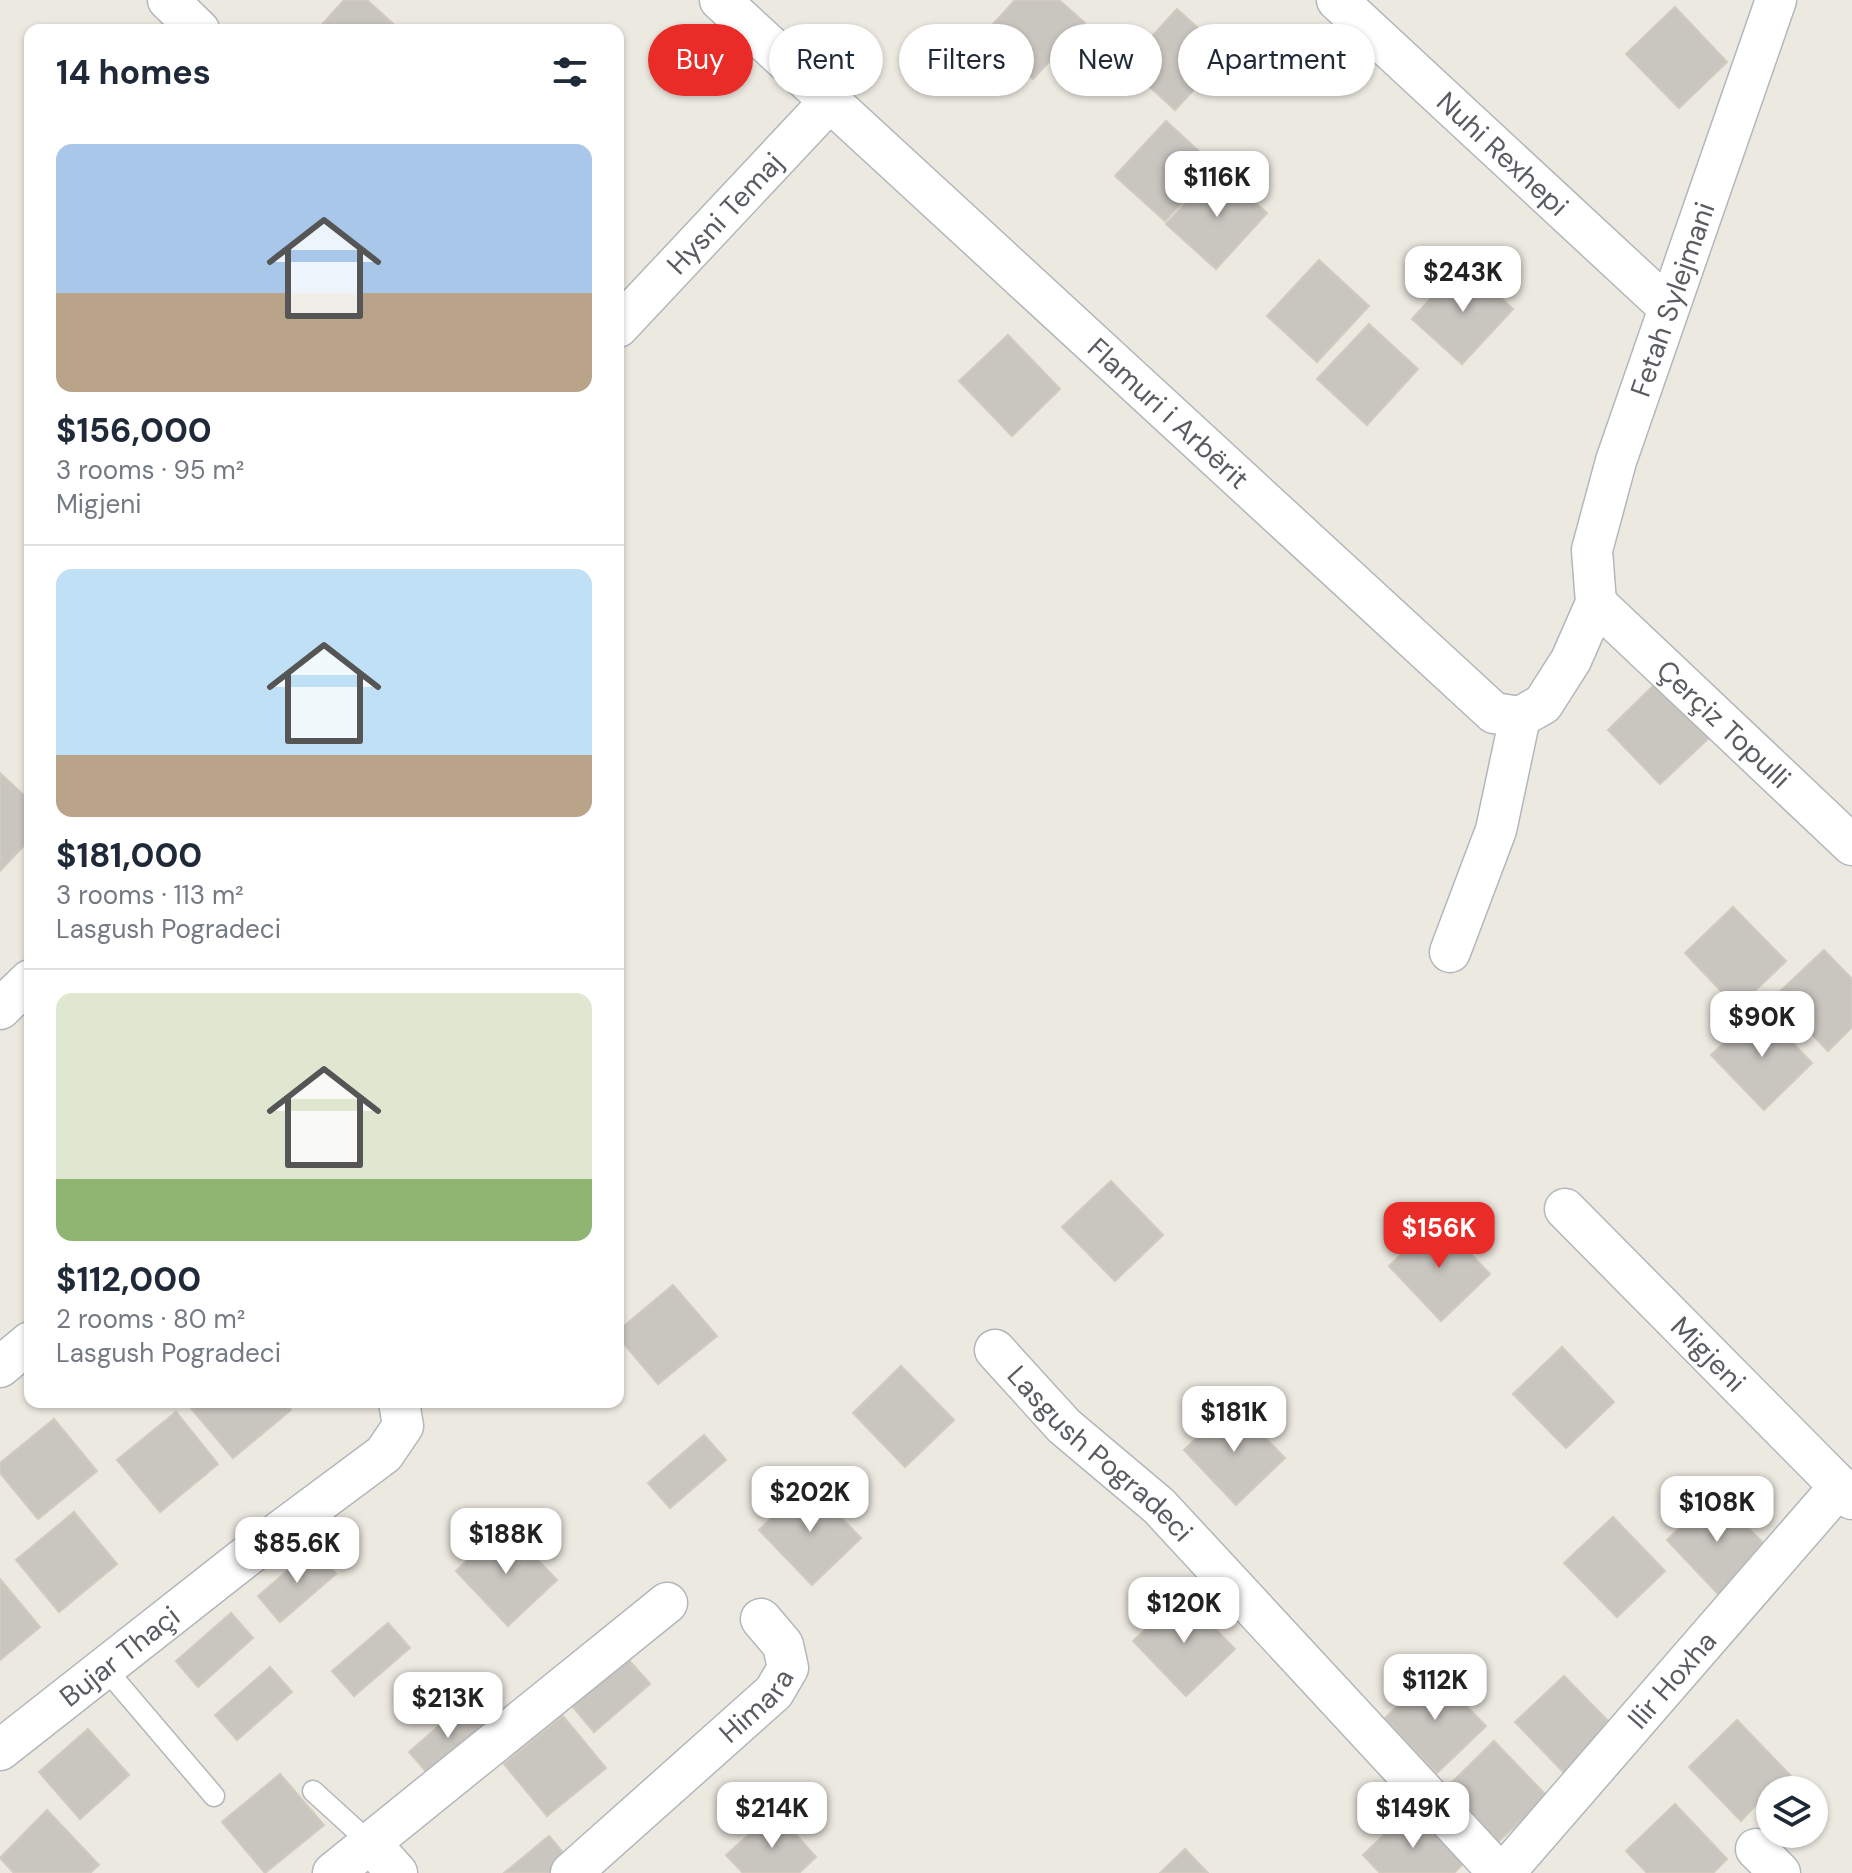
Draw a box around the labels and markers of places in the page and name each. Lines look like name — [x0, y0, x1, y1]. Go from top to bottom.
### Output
pin: $116K — [1161, 151, 1273, 219]
pin: $243K — [1407, 246, 1519, 314]
pin: $90K — [1715, 991, 1809, 1059]
pin: $156K — [1383, 1202, 1495, 1270]
pin: $181K — [1178, 1386, 1290, 1454]
pin: $202K — [754, 1466, 866, 1534]
pin: $108K — [1661, 1476, 1773, 1544]
pin: $188K — [450, 1508, 562, 1576]
pin: $85.6K — [232, 1517, 362, 1585]
pin: $120K — [1128, 1577, 1240, 1645]
pin: $112K — [1379, 1654, 1491, 1722]
pin: $213K — [392, 1672, 504, 1740]
pin: $214K — [716, 1782, 828, 1850]
pin: $149K — [1357, 1782, 1469, 1850]

